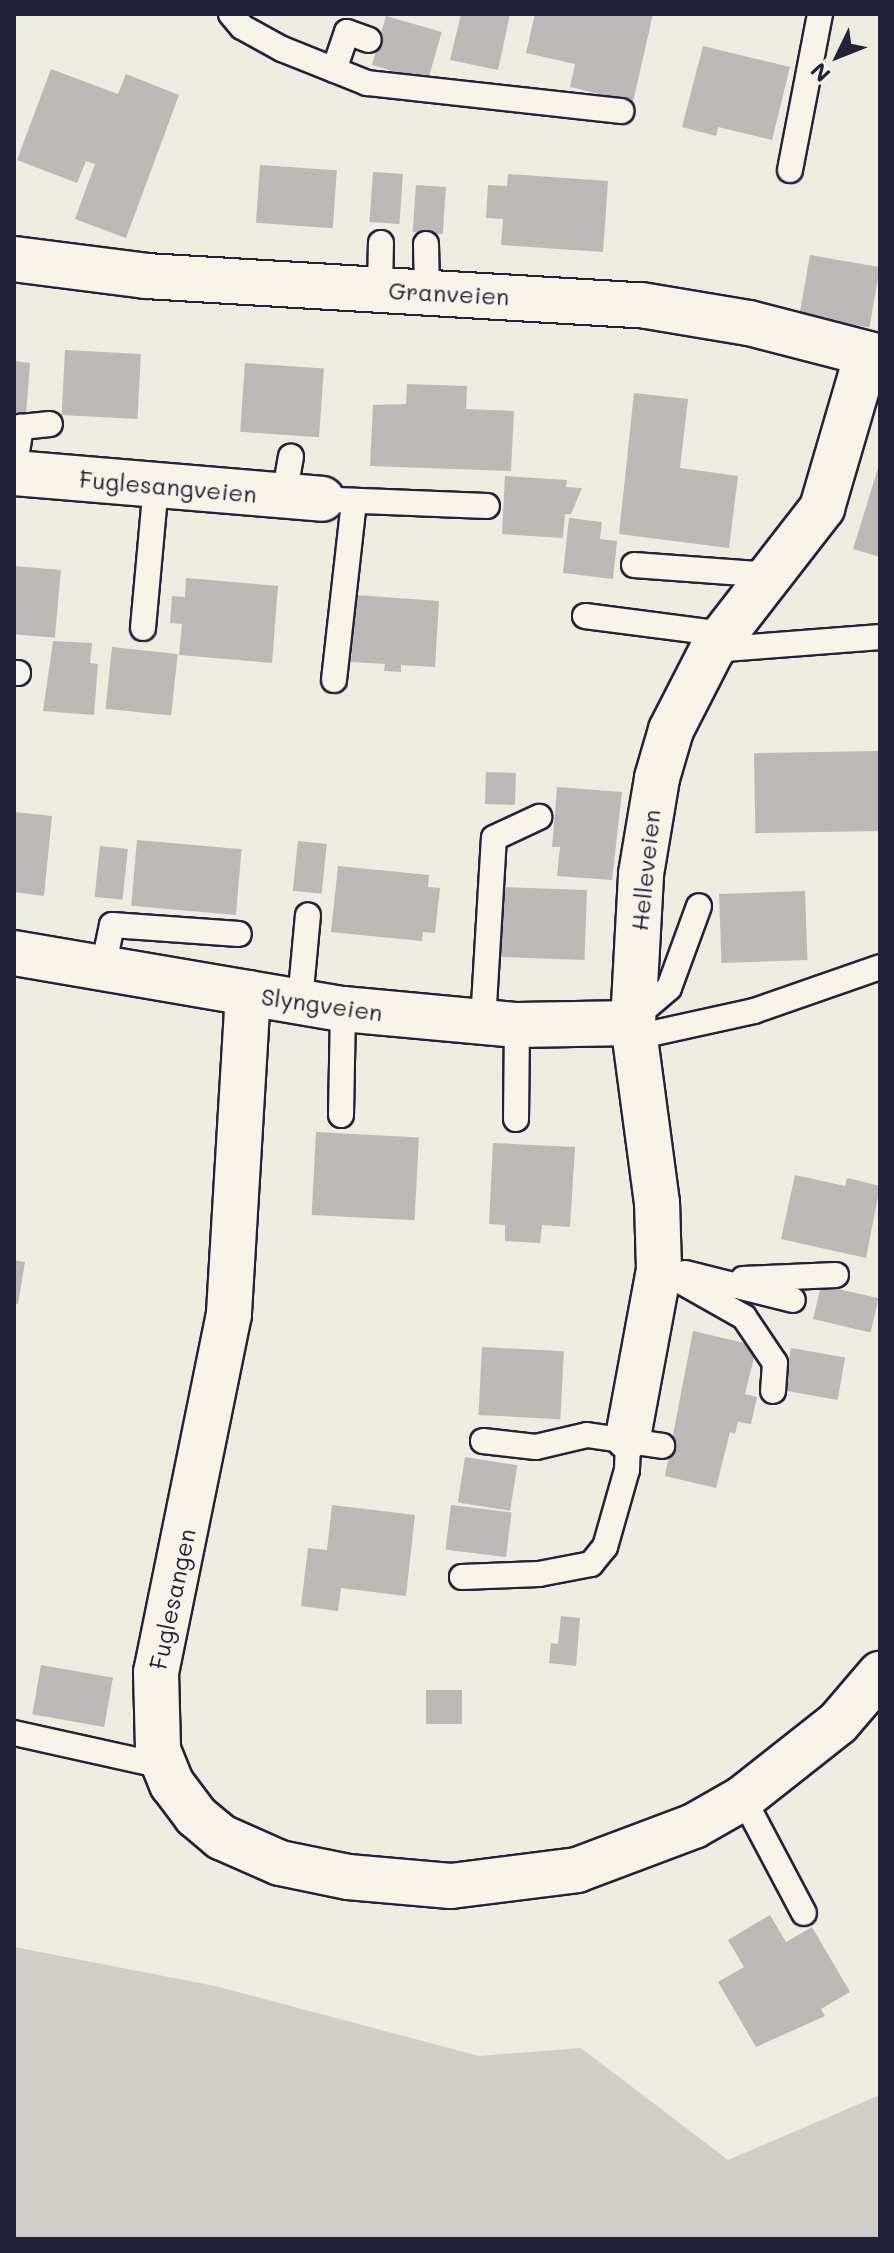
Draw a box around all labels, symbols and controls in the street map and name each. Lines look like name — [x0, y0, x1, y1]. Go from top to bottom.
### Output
north arrow — [798, 16, 878, 96]
text: N — [804, 57, 836, 89]
street label: Granveien — [388, 275, 510, 311]
street label: Fuglesangveien — [78, 464, 258, 508]
street label: Helleveien — [624, 808, 666, 932]
street label: Slyngveien — [259, 981, 385, 1027]
street label: Fuglesangen — [143, 1526, 201, 1672]

